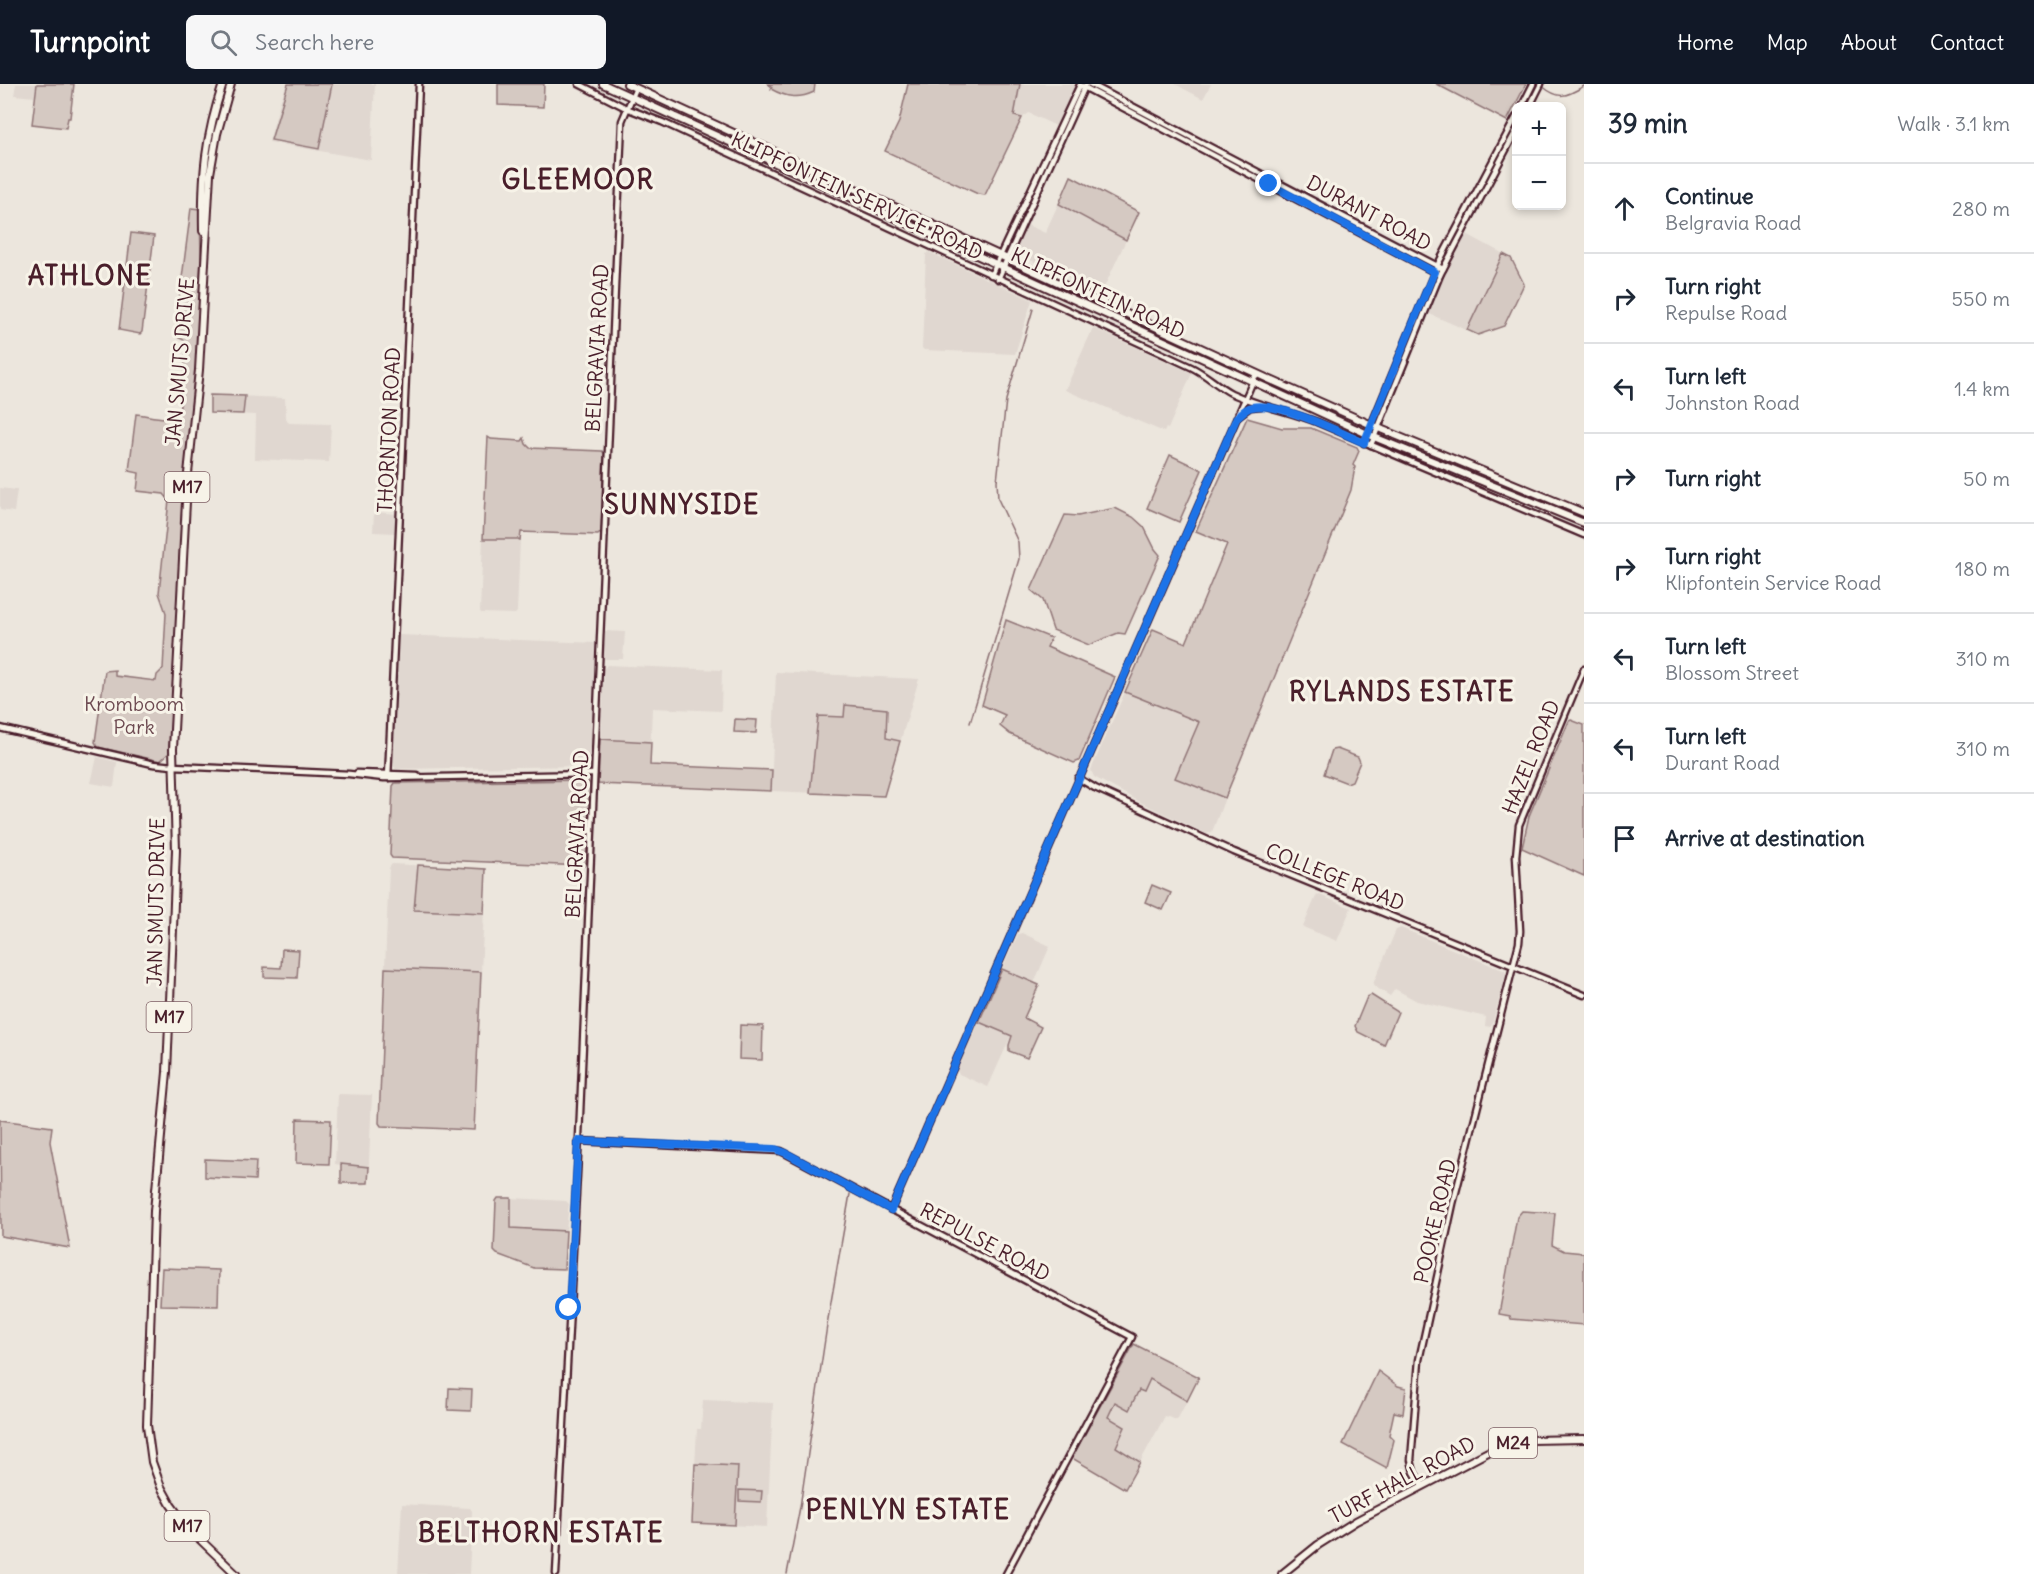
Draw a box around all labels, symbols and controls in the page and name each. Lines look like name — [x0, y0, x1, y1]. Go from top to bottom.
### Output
search box — [186, 15, 606, 69]
text: Turnpoint — [30, 24, 150, 60]
icon: search — [207, 26, 240, 59]
text: Search here — [255, 28, 374, 56]
text: Home — [1677, 29, 1734, 56]
text: Map — [1767, 29, 1808, 56]
text: About — [1841, 29, 1897, 56]
text: Contact — [1930, 29, 2004, 56]
map controls — [1512, 102, 1566, 210]
button: + — [1512, 102, 1566, 156]
text: 39 min — [1608, 107, 1688, 140]
text: Walk · 3.1 km — [1897, 111, 2010, 136]
street label: KLIPFONTEIN SERVICE ROAD — [727, 126, 987, 265]
button: − — [1512, 156, 1566, 210]
district label: GLEEMOOR — [501, 163, 655, 196]
street label: DURANT ROAD — [1303, 169, 1436, 256]
route end — [1255, 170, 1281, 196]
text: Continue — [1665, 182, 1754, 210]
icon: ahead — [1608, 192, 1641, 225]
text: 280 m — [1952, 196, 2010, 221]
text: Belgravia Road — [1665, 210, 1801, 235]
street label: KLIPFONTEIN ROAD — [1007, 241, 1189, 344]
district label: ATHLONE — [28, 259, 152, 292]
street label: BELGRAVIA ROAD — [580, 263, 613, 433]
text: Turn right — [1665, 272, 1761, 300]
street label: JAN SMUTS DRIVE — [160, 277, 199, 447]
icon: right — [1608, 282, 1641, 315]
text: 550 m — [1952, 286, 2010, 311]
text: Repulse Road — [1665, 300, 1787, 325]
street label: THORNTON ROAD — [372, 346, 405, 513]
text: Turn left — [1665, 362, 1746, 390]
icon: left — [1608, 372, 1641, 405]
text: 1.4 km — [1954, 376, 2010, 401]
text: Johnston Road — [1665, 390, 1800, 415]
icon: right — [1608, 462, 1641, 495]
text: Turn right — [1665, 464, 1761, 492]
text: 50 m — [1963, 466, 2010, 491]
road number: M17 — [164, 472, 210, 502]
district label: SUNNYSIDE — [604, 488, 760, 521]
text: Turn right — [1665, 542, 1761, 570]
icon: right — [1608, 552, 1641, 585]
text: 180 m — [1955, 556, 2010, 581]
text: Klipfontein Service Road — [1665, 570, 1881, 595]
text: Turn left — [1665, 632, 1746, 660]
icon: left — [1608, 642, 1641, 675]
text: 310 m — [1955, 646, 2010, 671]
text: Blossom Street — [1665, 660, 1799, 685]
district label: RYLANDS ESTATE — [1289, 675, 1515, 708]
park label: Kromboom Park — [84, 691, 184, 739]
street label: HAZEL ROAD — [1496, 696, 1565, 818]
text: Turn left — [1665, 722, 1746, 750]
icon: left — [1608, 732, 1641, 765]
text: 310 m — [1955, 736, 2010, 761]
street label: BELGRAVIA ROAD — [560, 749, 593, 919]
text: Durant Road — [1665, 750, 1780, 775]
street label: JAN SMUTS DRIVE — [142, 817, 169, 987]
icon: arrive — [1608, 822, 1641, 855]
text: Arrive at destination — [1665, 824, 1865, 852]
street label: COLLEGE ROAD — [1262, 837, 1408, 916]
road number: M17 — [146, 1002, 192, 1032]
street label: POOKE ROAD — [1408, 1156, 1461, 1286]
street label: REPULSE ROAD — [916, 1197, 1055, 1286]
route start — [555, 1294, 581, 1320]
road number: M24 — [1489, 1428, 1537, 1458]
street label: TURF HALL ROAD — [1324, 1431, 1479, 1529]
district label: PENLYN ESTATE — [805, 1493, 1011, 1526]
road number: M17 — [164, 1511, 210, 1541]
district label: BELTHORN ESTATE — [418, 1516, 664, 1549]

